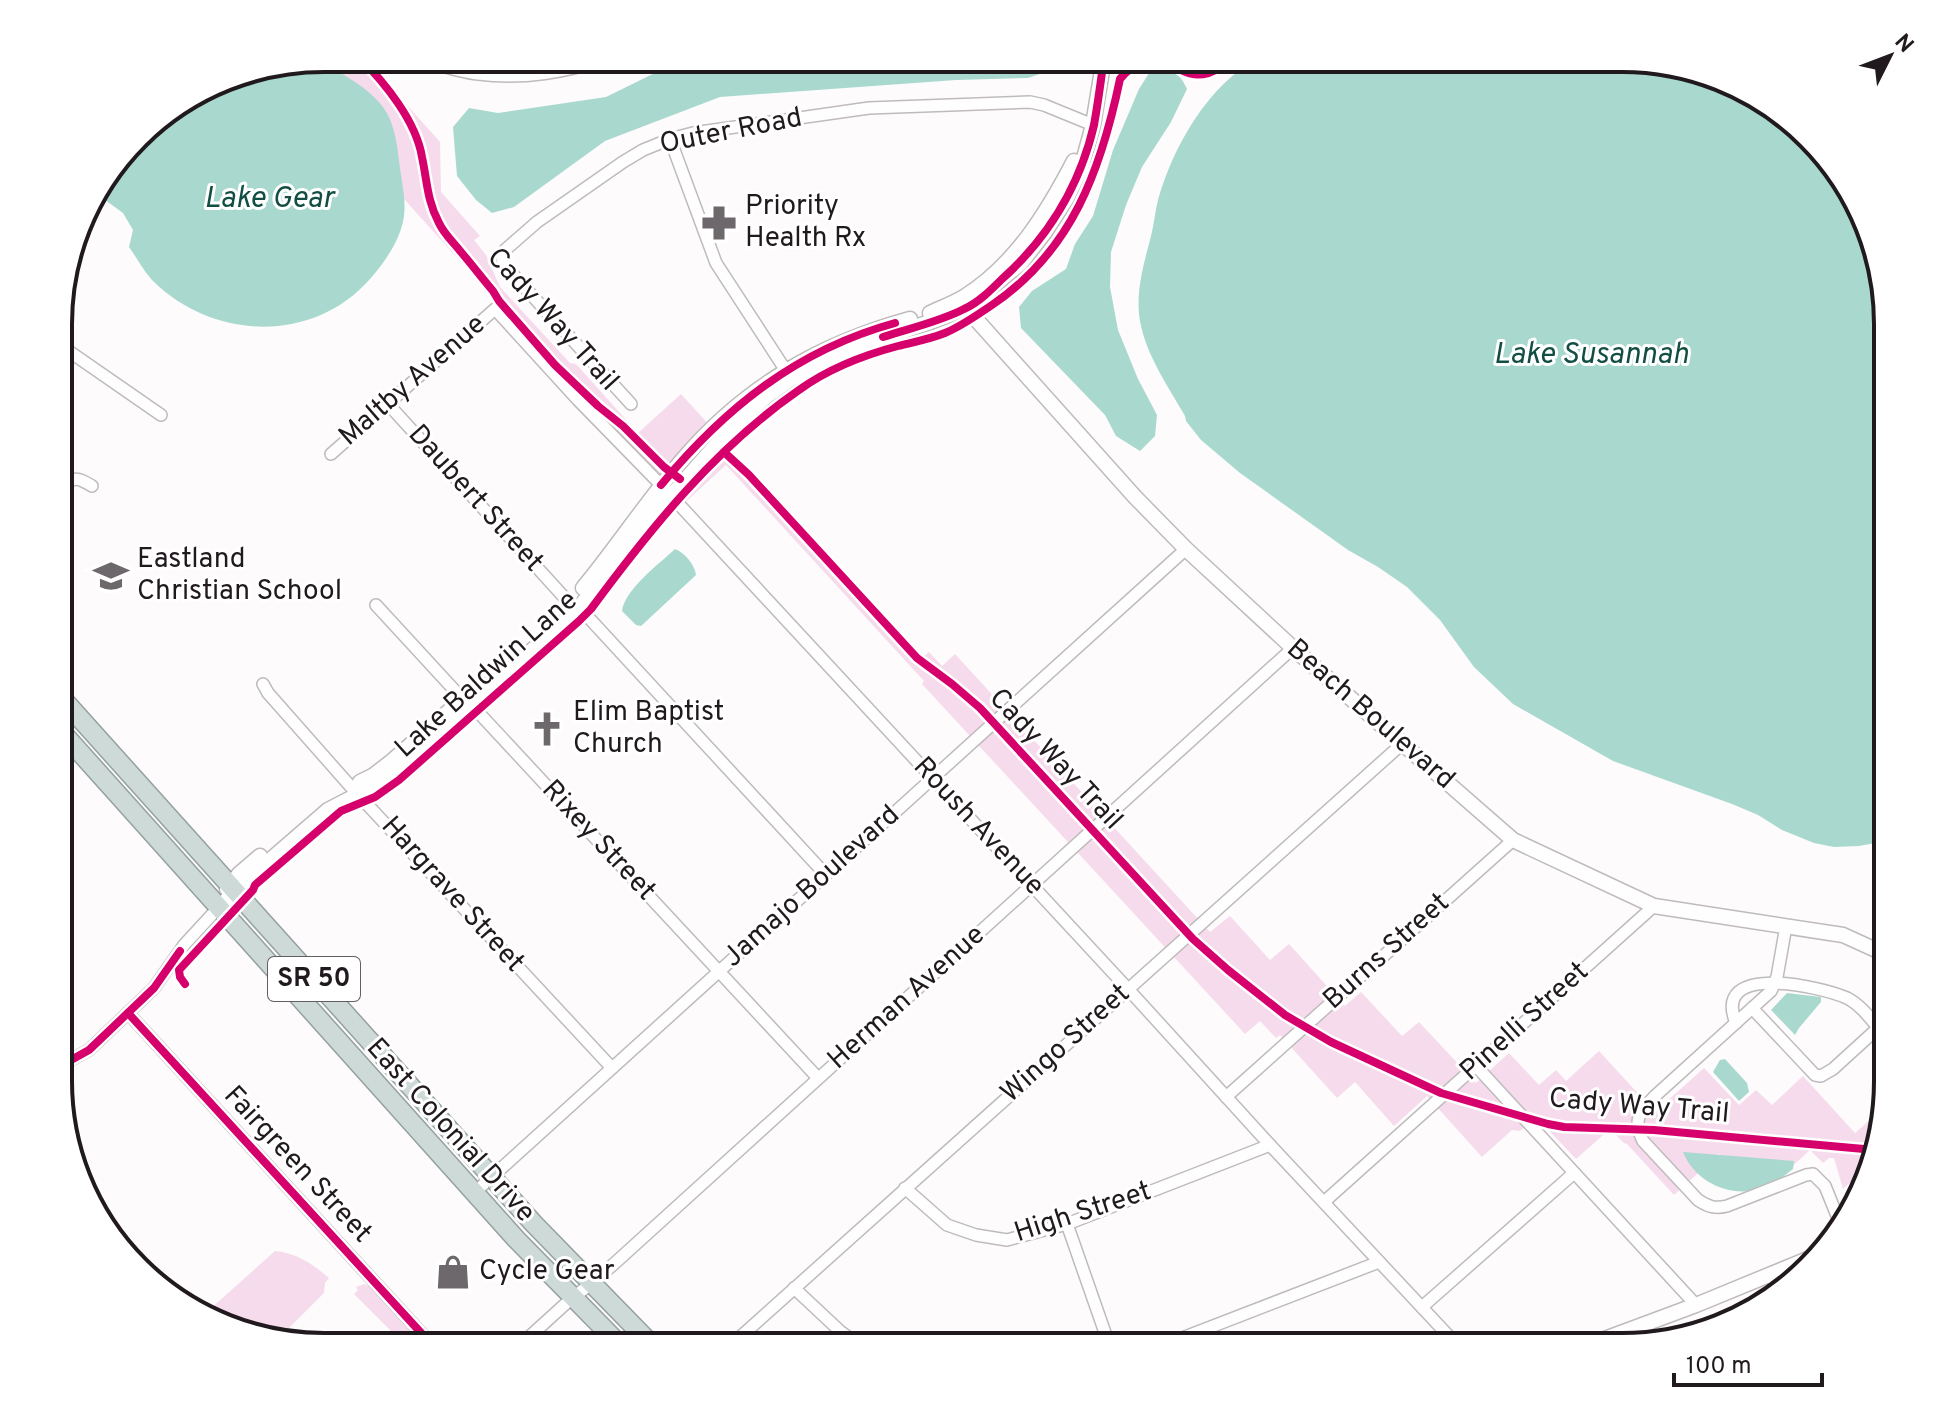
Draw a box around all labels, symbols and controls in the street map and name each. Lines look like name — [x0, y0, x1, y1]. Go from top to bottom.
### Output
north arrow — [1850, 16, 1930, 96]
text: N — [1888, 29, 1918, 59]
street label: Outer Road — [657, 101, 805, 163]
water label: Lake Gear — [204, 181, 337, 218]
place label: Priority Health Rx — [745, 189, 866, 257]
pharmacy icon: Priority Health Rx — [700, 204, 738, 242]
street label: Cady Way Trail — [478, 241, 626, 399]
street label: Maltby Avenue — [332, 307, 494, 455]
water label: Lake Susannah — [1494, 337, 1688, 374]
street label: Daubert Street — [399, 418, 551, 580]
place label: Eastland Christian School — [137, 542, 342, 610]
school or university icon: Eastland Christian School — [92, 557, 130, 595]
street label: Lake Baldwin Lane — [388, 583, 586, 767]
street label: Beach Boulevard — [1278, 632, 1462, 798]
street label: Cady Way Trail — [980, 682, 1130, 838]
place label: Elim Baptist Church — [573, 695, 724, 763]
church icon: Elim Baptist Church — [528, 710, 566, 748]
street label: Roush Avenue — [904, 750, 1052, 904]
street label: Rixey Street — [533, 773, 663, 909]
street label: Jamajo Boulevard — [716, 798, 908, 976]
street label: Hargrave Street — [372, 809, 532, 981]
street label: Burns Street — [1316, 886, 1458, 1018]
street label: Herman Avenue — [821, 918, 993, 1078]
street label: Pinelli Street — [1453, 955, 1597, 1089]
road number: SR 50 — [268, 957, 360, 1001]
street label: Wingo Street — [994, 977, 1138, 1111]
street label: East Colonial Drive — [358, 1031, 542, 1231]
street label: Fairgreen Street — [215, 1079, 379, 1251]
street label: Cady Way Trail — [1547, 1081, 1731, 1133]
street label: High Street — [1010, 1174, 1156, 1252]
shop icon: Cycle Gear — [434, 1253, 472, 1291]
place label: Cycle Gear — [479, 1254, 615, 1290]
scale bar — [1674, 1337, 1822, 1387]
text: 100 m — [1686, 1352, 1752, 1382]

